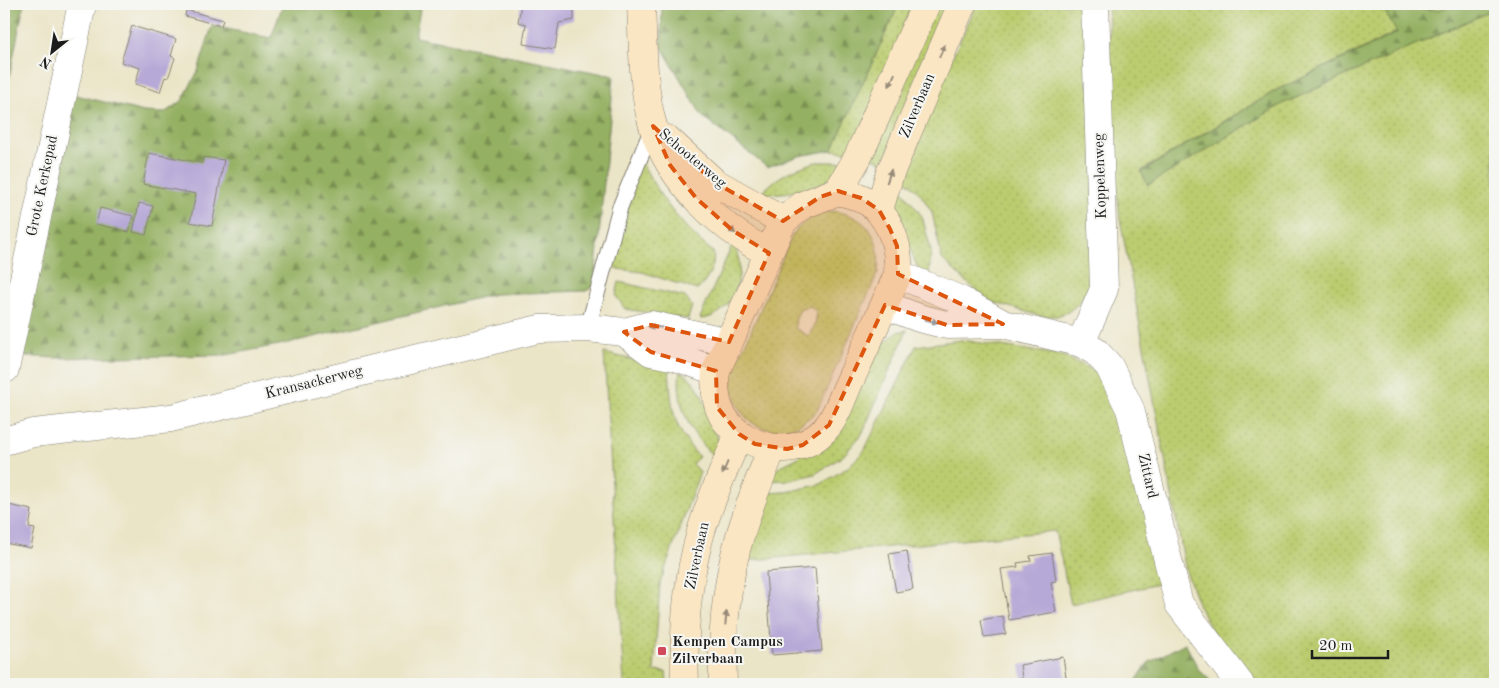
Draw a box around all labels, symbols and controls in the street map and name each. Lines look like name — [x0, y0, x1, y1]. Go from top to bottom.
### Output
north arrow — [28, 28, 78, 78]
one-way arrow — [938, 43, 946, 58]
text: N — [38, 54, 54, 71]
street label: Zilverbaan — [898, 71, 938, 141]
one-way arrow — [887, 73, 895, 87]
street label: Schooterweg — [655, 127, 729, 191]
street label: Koppelenweg — [1092, 133, 1110, 219]
street label: Grote Kerkepad — [25, 134, 61, 238]
one-way arrow — [886, 169, 894, 184]
one-way arrow — [723, 223, 736, 234]
one-way arrow — [923, 317, 939, 325]
one-way arrow — [647, 322, 663, 330]
street label: Kransackerweg — [264, 364, 364, 402]
street label: Zittard — [1135, 452, 1159, 500]
one-way arrow — [720, 461, 728, 475]
street label: Zilverbaan — [684, 521, 712, 591]
one-way arrow — [722, 610, 730, 626]
scale bar — [1312, 628, 1388, 660]
place label: Kempen Campus Zilverbaan — [672, 635, 783, 667]
text: 20 m — [1319, 639, 1353, 654]
marker: Kempen Campus Zilverbaan — [656, 645, 668, 657]

